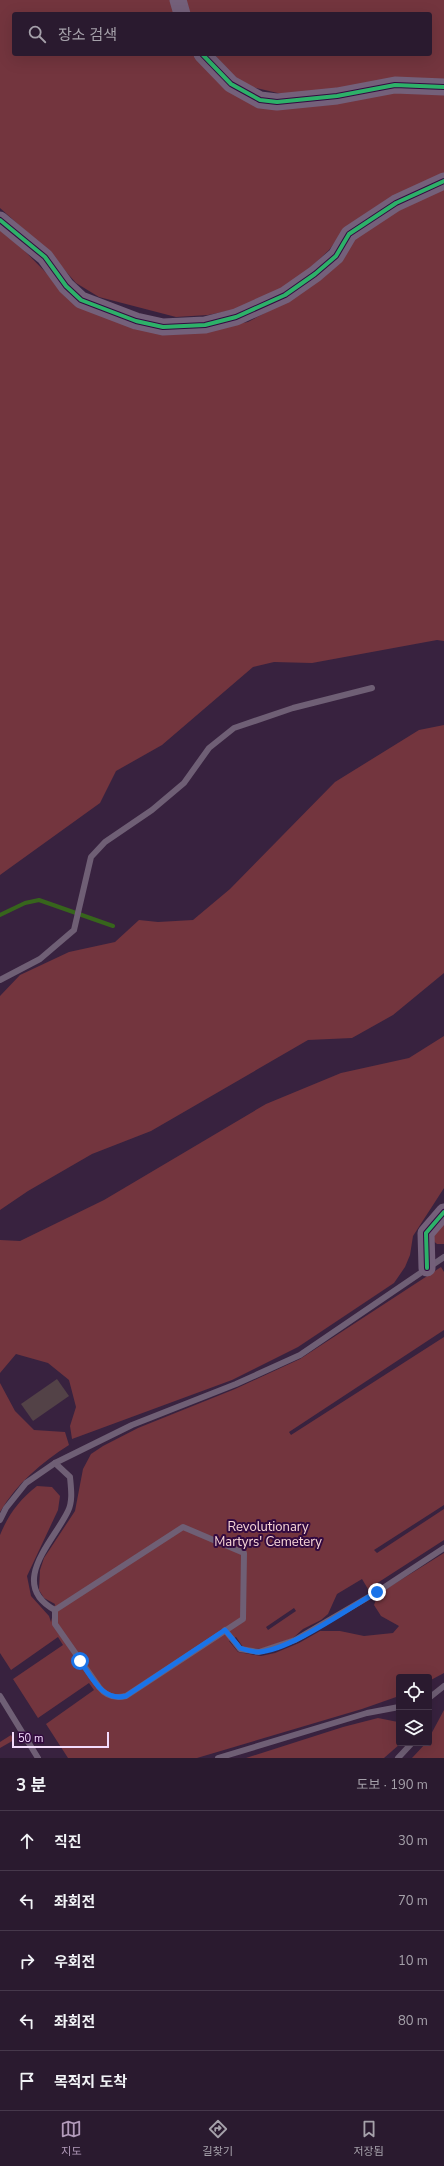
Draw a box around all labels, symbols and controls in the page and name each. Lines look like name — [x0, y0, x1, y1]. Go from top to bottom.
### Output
search box — [12, 12, 432, 56]
icon: search — [26, 23, 48, 45]
text: 장소 검색 — [58, 25, 117, 45]
park label: Revolutionary Martyrs' Cemetery — [214, 1518, 322, 1551]
route end — [368, 1583, 386, 1601]
route start — [71, 1652, 89, 1670]
map controls — [396, 1674, 432, 1746]
button: locate — [396, 1674, 432, 1710]
button: layers — [396, 1710, 432, 1746]
scale bar — [12, 1730, 109, 1749]
text: 50 m — [18, 1731, 43, 1746]
text: 3 분 — [16, 1774, 46, 1797]
text: 도보 · 190 m — [357, 1776, 428, 1794]
icon: ahead — [16, 1830, 38, 1852]
text: 직진 — [54, 1832, 82, 1852]
text: 30 m — [398, 1832, 428, 1850]
icon: left — [16, 1890, 38, 1912]
text: 좌회전 — [54, 1892, 95, 1912]
text: 70 m — [398, 1892, 428, 1910]
icon: right — [16, 1950, 38, 1972]
text: 우회전 — [54, 1952, 95, 1972]
text: 10 m — [398, 1952, 428, 1970]
icon: left — [16, 2010, 38, 2032]
text: 좌회전 — [54, 2012, 95, 2032]
text: 80 m — [398, 2012, 428, 2030]
icon: arrive — [16, 2070, 38, 2092]
text: 목적지 도착 — [54, 2072, 127, 2092]
tab: 지도 — [60, 2118, 82, 2159]
tab: 길찾기 — [203, 2118, 233, 2159]
tab: 저장됨 — [353, 2118, 384, 2159]

